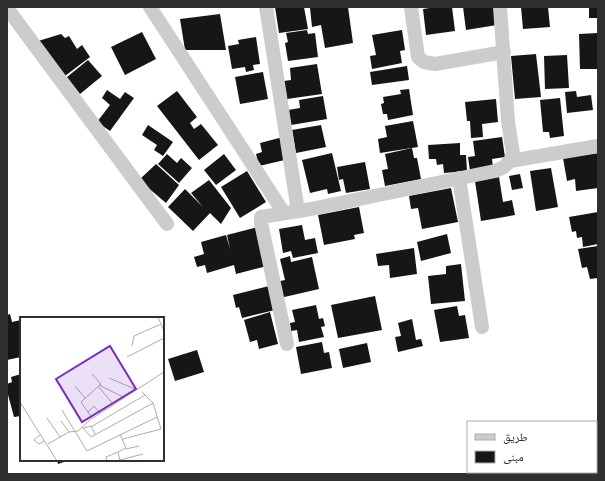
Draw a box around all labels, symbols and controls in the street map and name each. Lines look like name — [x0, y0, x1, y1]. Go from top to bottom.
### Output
inset map — [20, 317, 164, 461]
legend — [467, 421, 597, 473]
text: طريق — [503, 430, 528, 445]
text: مبنى — [503, 450, 524, 465]

